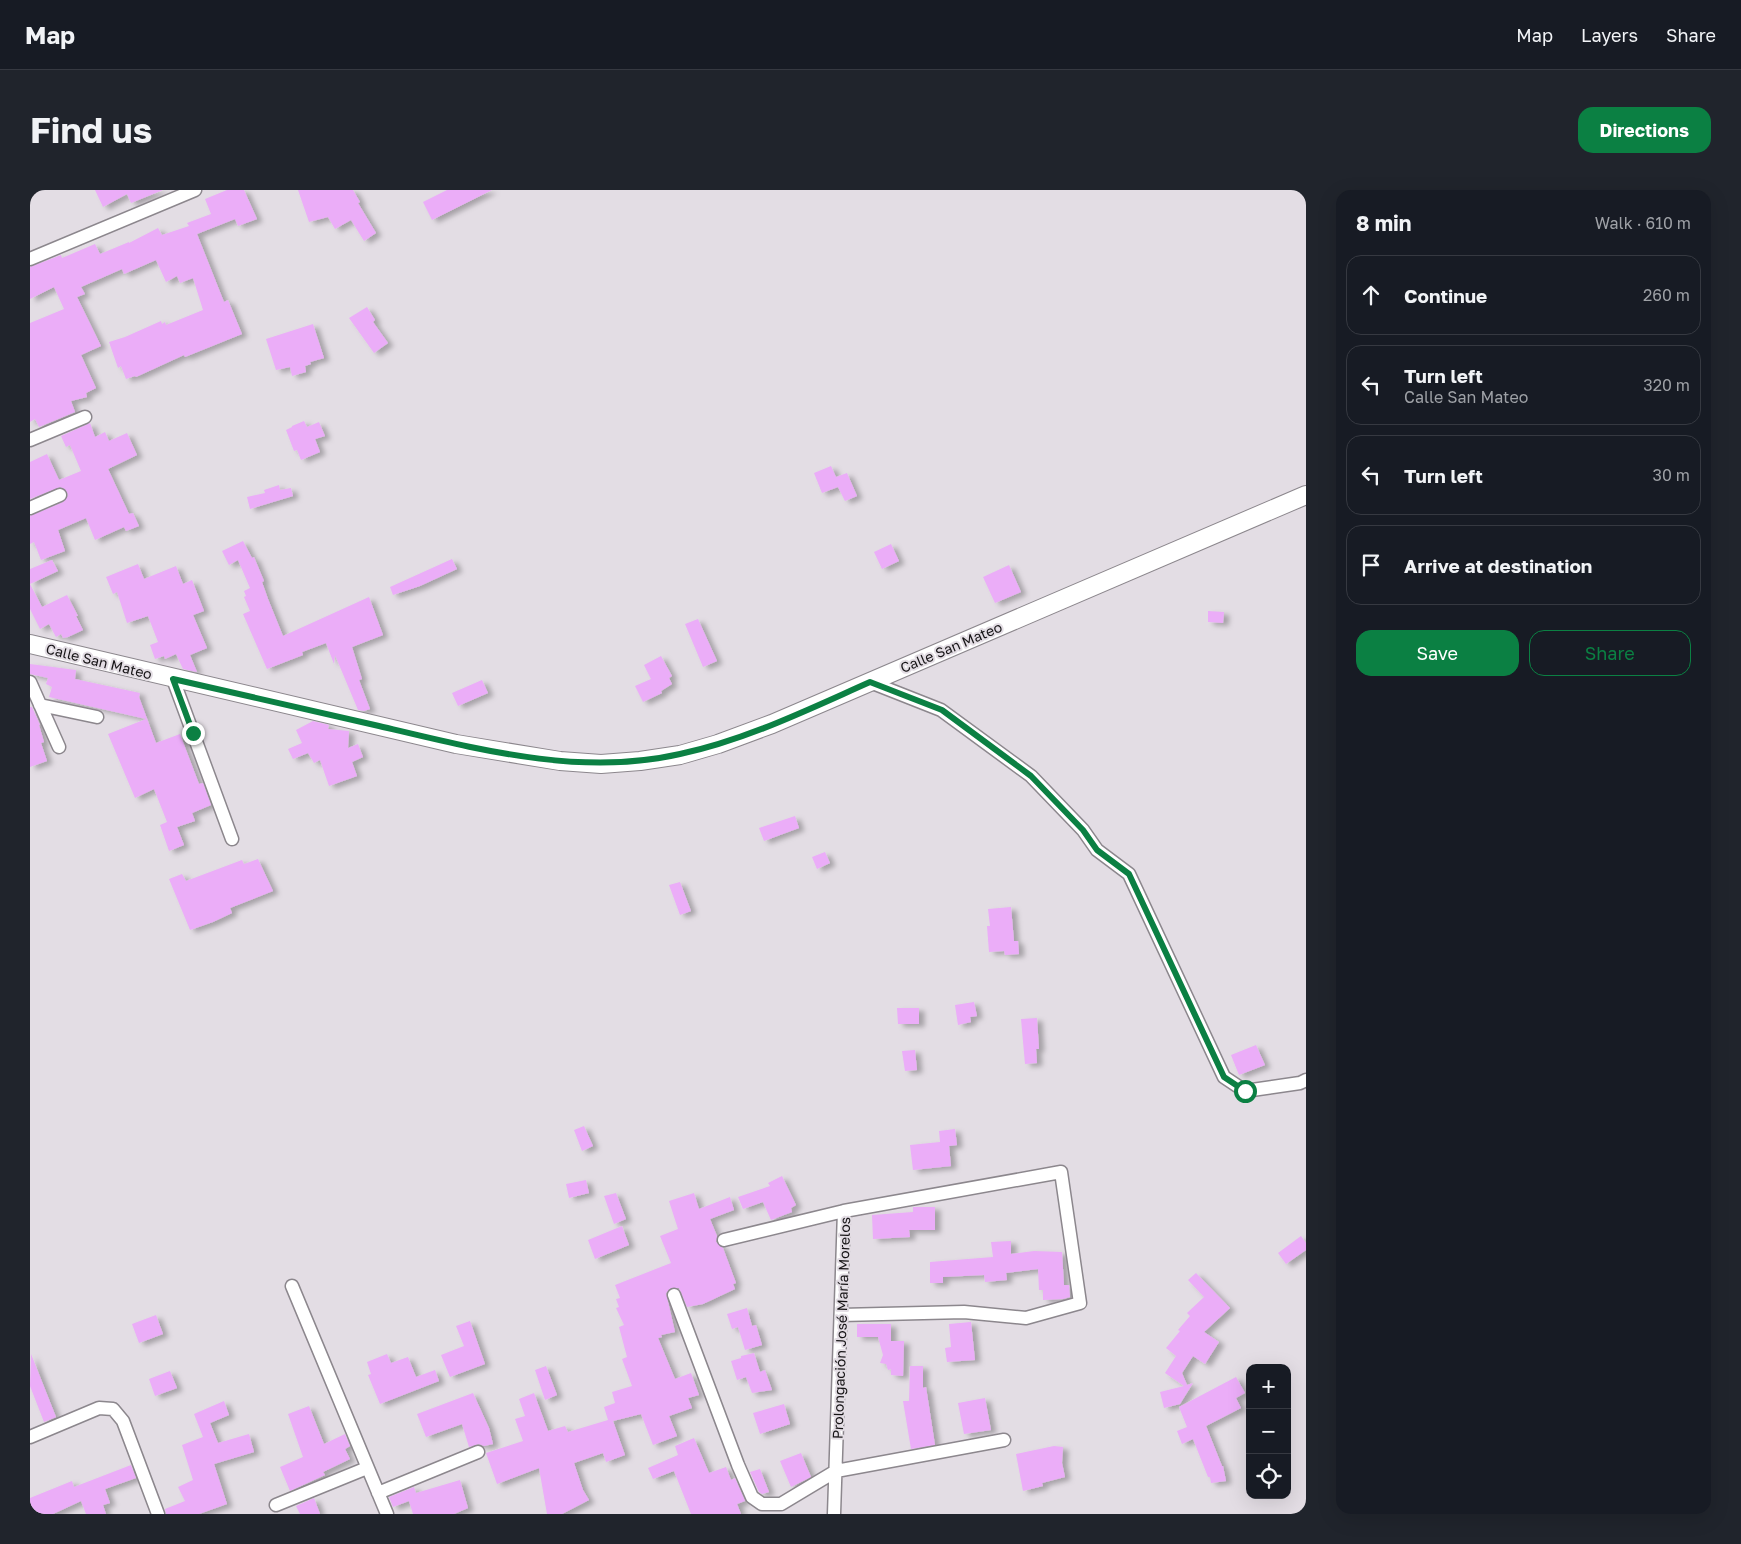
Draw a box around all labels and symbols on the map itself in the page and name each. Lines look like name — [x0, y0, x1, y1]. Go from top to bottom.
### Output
street label: Calle San Mateo — [898, 618, 1004, 676]
street label: Calle San Mateo — [44, 640, 154, 682]
route end — [182, 722, 205, 745]
route start — [1234, 1080, 1257, 1103]
street label: Prolongación José María Morelos — [829, 1217, 853, 1439]

